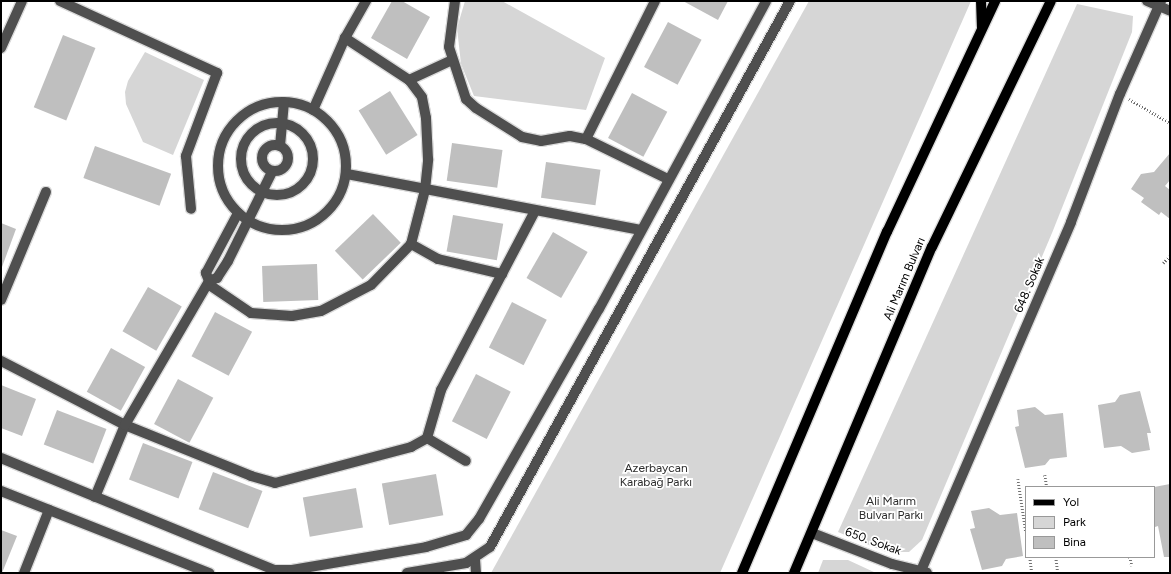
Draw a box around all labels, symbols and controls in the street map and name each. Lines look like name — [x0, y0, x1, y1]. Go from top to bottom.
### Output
street label: Ali Marım Bulvarı — [881, 235, 929, 323]
street label: 648. Sokak — [1012, 255, 1048, 315]
park label: Azerbaycan Karabağ Parkı — [620, 462, 692, 490]
legend — [1025, 486, 1155, 558]
park label: Ali Marım Bulvarı Parkı — [859, 495, 923, 523]
text: Yol — [1063, 495, 1079, 509]
text: Park — [1063, 515, 1086, 529]
street label: 650. Sokak — [843, 525, 903, 559]
text: Bina — [1063, 535, 1086, 549]

